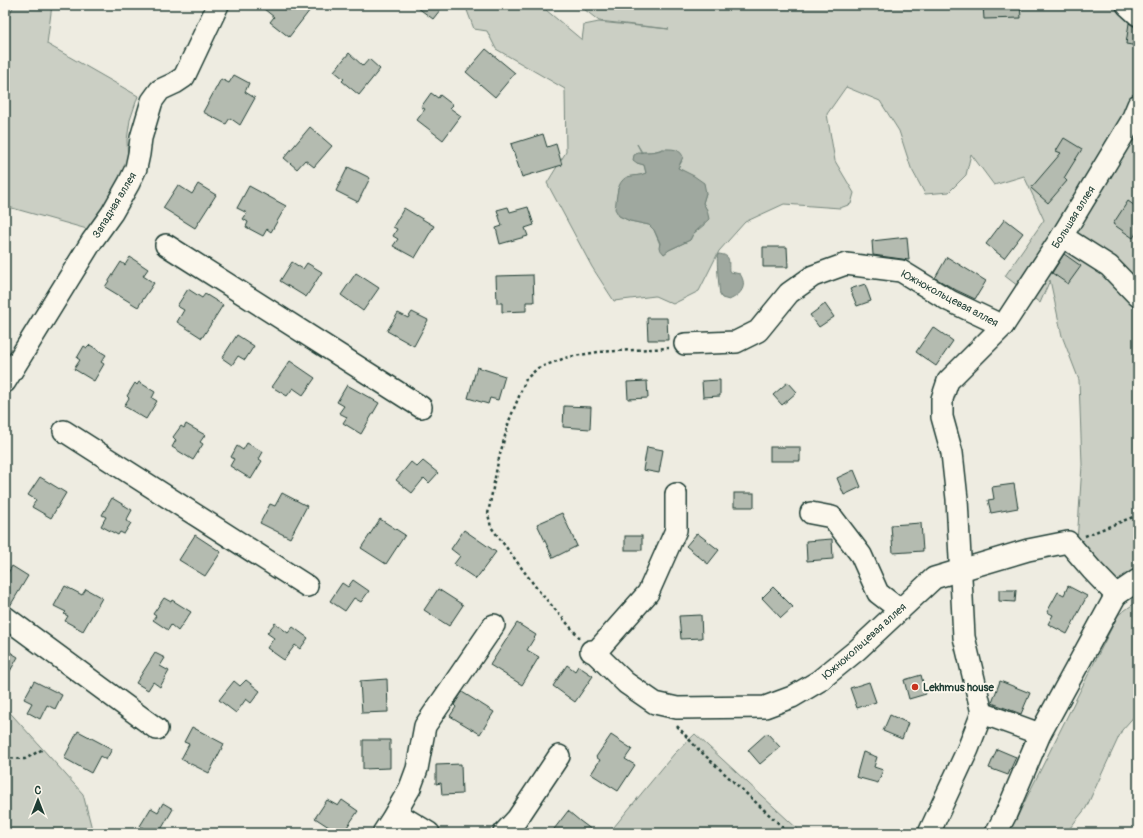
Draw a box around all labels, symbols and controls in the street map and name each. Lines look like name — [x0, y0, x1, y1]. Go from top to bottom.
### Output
street label: Западная аллея — [90, 170, 139, 241]
street label: Большая аллея — [1049, 184, 1098, 251]
street label: Южнокольцевая аллея — [899, 267, 1001, 330]
street label: Южнокольцевая аллея — [820, 600, 909, 682]
place label: Lekhmus house — [923, 681, 994, 694]
marker: Lekhmus house — [910, 682, 920, 692]
north arrow — [18, 780, 58, 820]
text: С — [35, 784, 42, 797]

